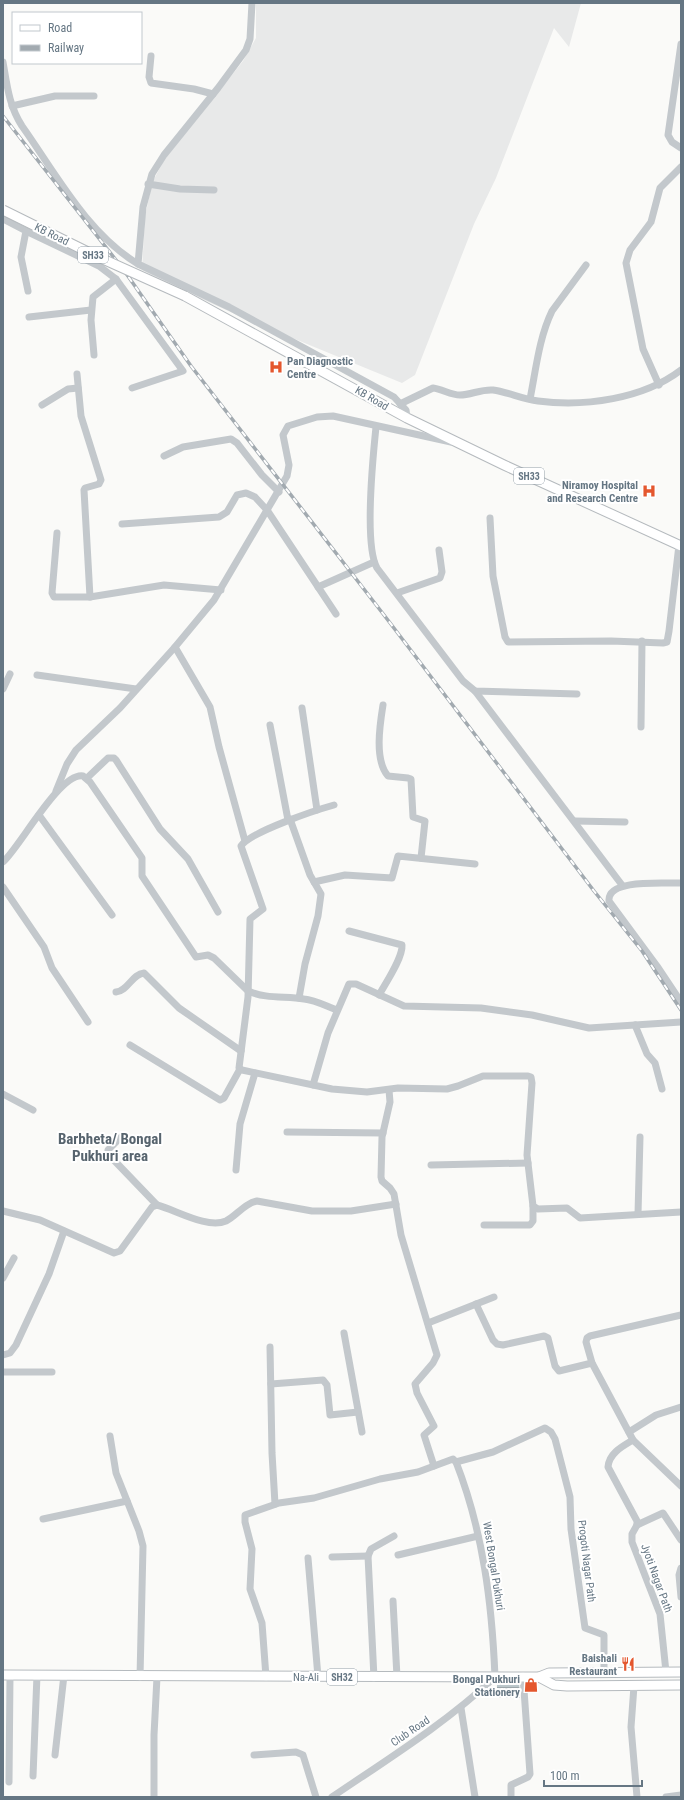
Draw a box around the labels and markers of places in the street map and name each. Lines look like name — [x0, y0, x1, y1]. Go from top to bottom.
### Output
place label: Pan Diagnostic Centre — [287, 355, 353, 381]
hospital icon: Pan Diagnostic Centre — [268, 359, 284, 375]
place label: Niramoy Hospital and Research Centre — [547, 479, 638, 505]
hospital icon: Niramoy Hospital and Research Centre — [641, 483, 657, 499]
place label: Baishali Restaurant — [569, 1652, 618, 1678]
restaurant icon: Baishali Restaurant — [620, 1656, 636, 1672]
place label: Bongal Pukhuri Stationery — [453, 1673, 520, 1699]
shop icon: Bongal Pukhuri Stationery — [523, 1677, 539, 1693]

